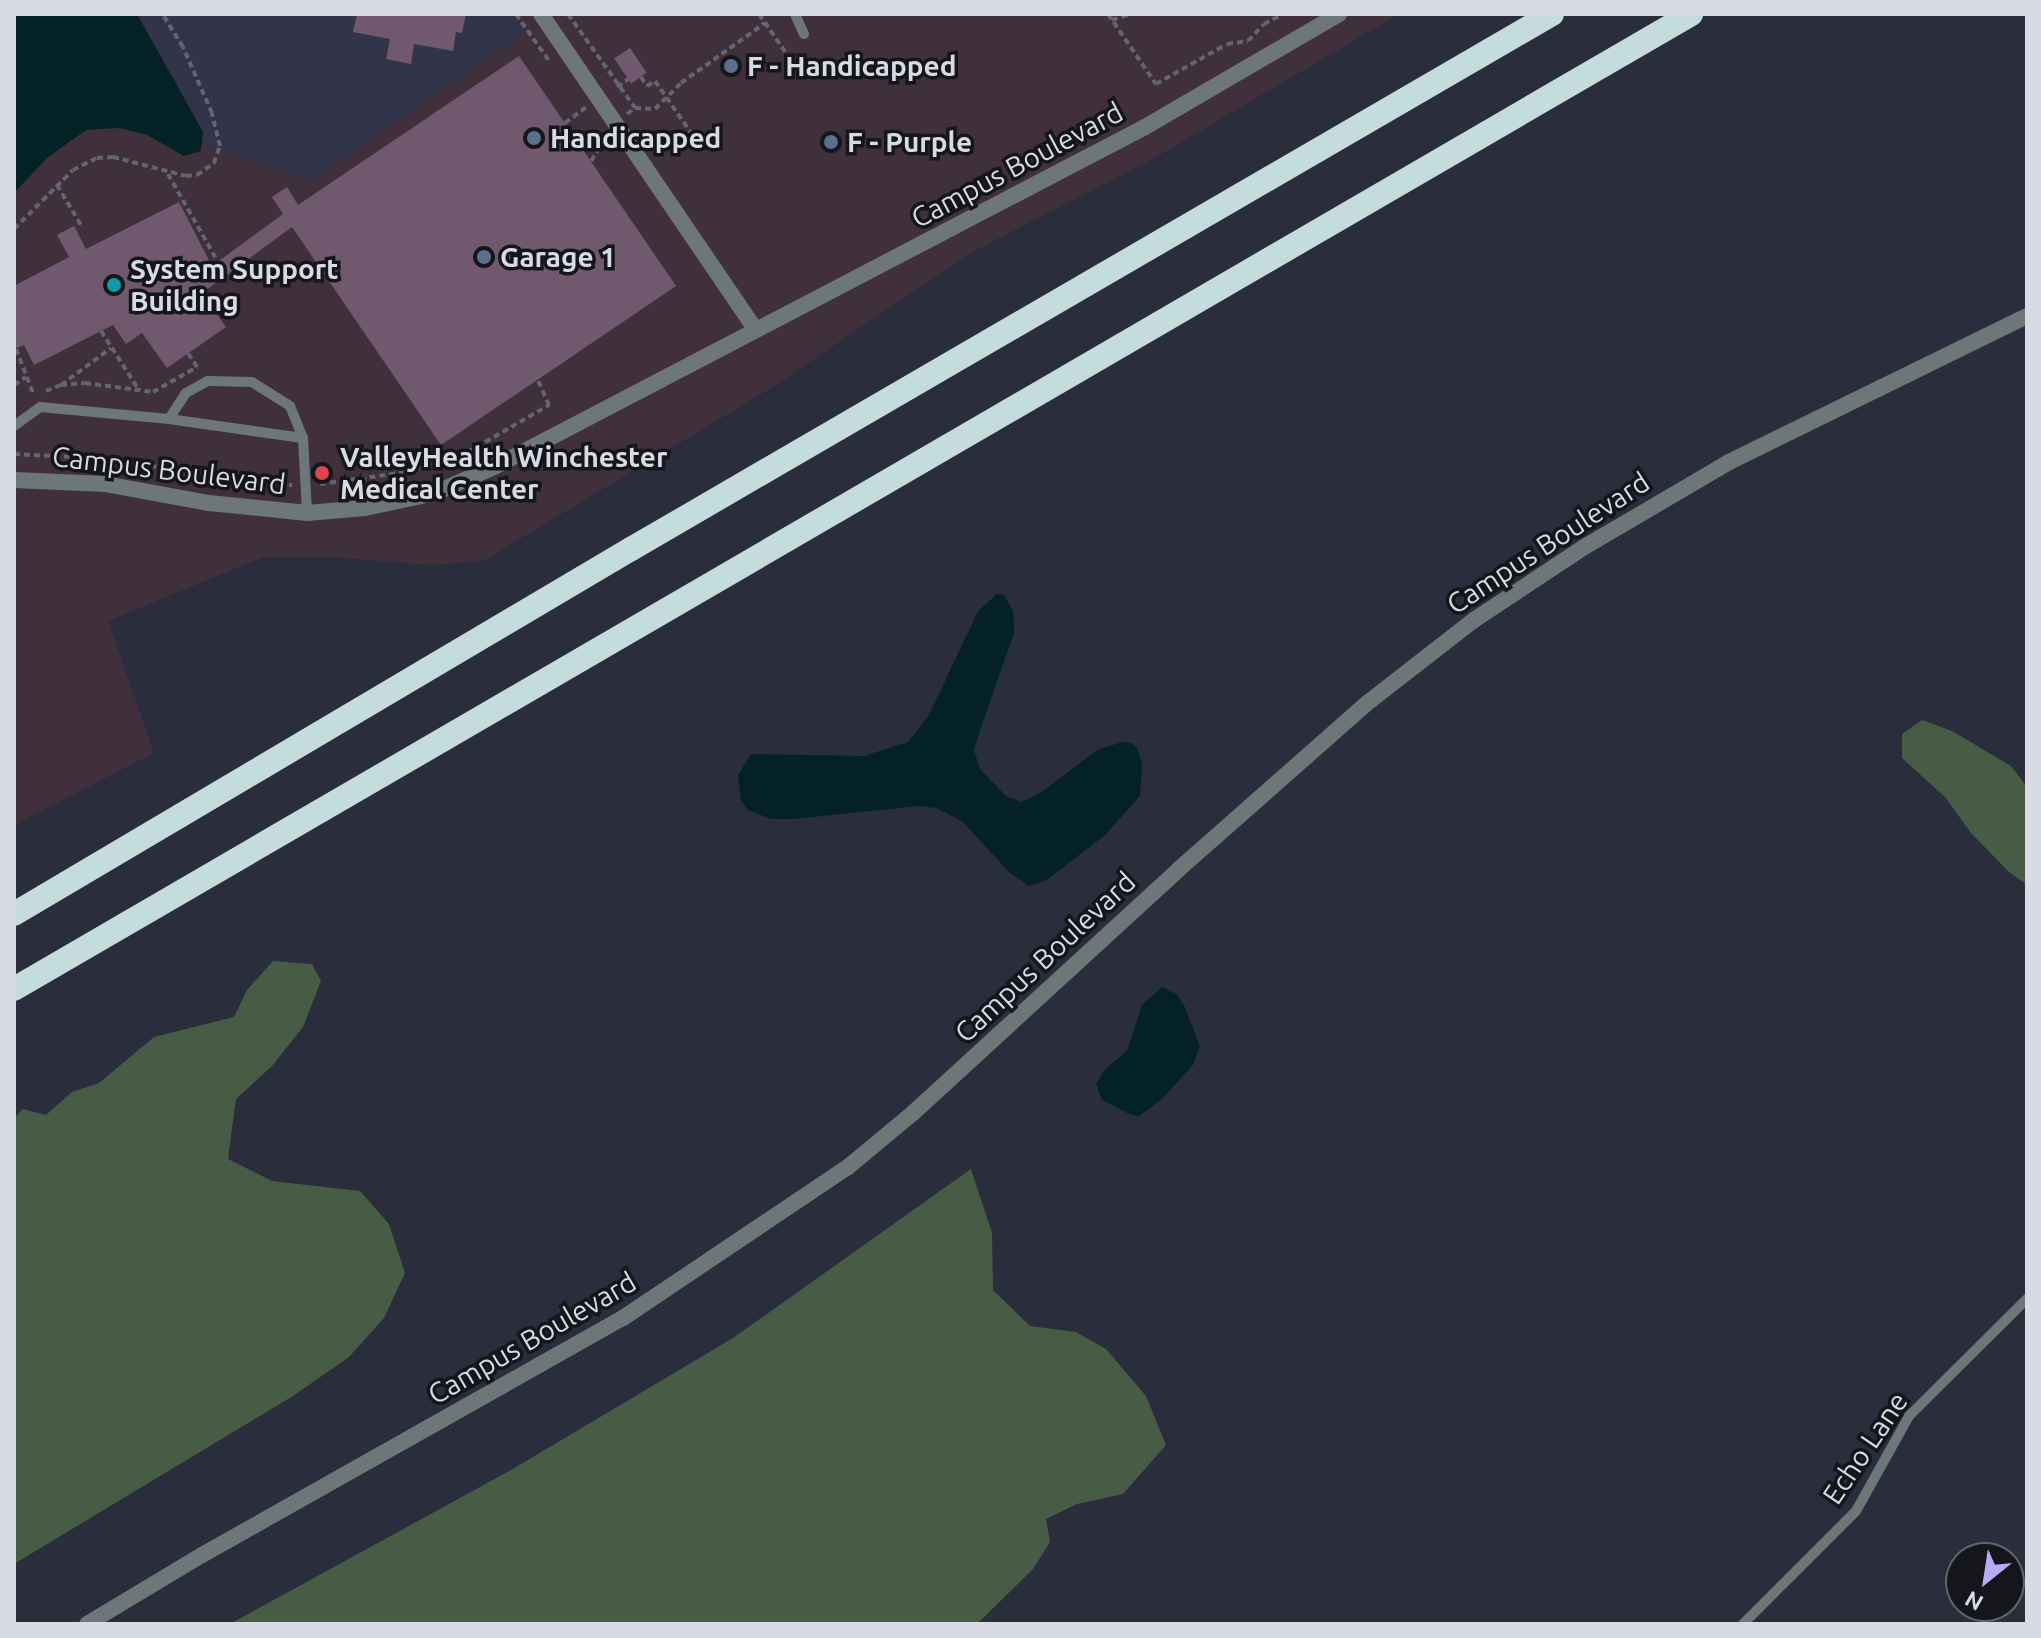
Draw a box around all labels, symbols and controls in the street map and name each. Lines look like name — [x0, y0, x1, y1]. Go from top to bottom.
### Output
place label: F - Handicapped — [747, 49, 956, 83]
marker: F - Handicapped — [722, 57, 740, 75]
street label: Campus Boulevard — [906, 95, 1128, 235]
place label: Handicapped — [550, 121, 721, 155]
place label: F - Purple — [847, 125, 972, 159]
marker: Handicapped — [525, 129, 543, 147]
marker: F - Purple — [822, 133, 840, 151]
place label: Garage 1 — [500, 240, 616, 274]
marker: Garage 1 — [475, 248, 493, 266]
place label: System Support Building — [130, 252, 338, 318]
marker: System Support Building — [105, 276, 123, 294]
street label: Campus Boulevard — [51, 439, 287, 501]
place label: ValleyHealth Winchester Medical Center — [340, 440, 667, 506]
marker: ValleyHealth Winchester Medical Center — [311, 462, 333, 484]
street label: Campus Boulevard — [1440, 465, 1656, 621]
street label: Campus Boulevard — [948, 865, 1142, 1049]
street label: Campus Boulevard — [422, 1265, 642, 1411]
street label: Echo Lane — [1815, 1386, 1915, 1510]
north arrow — [1945, 1542, 2025, 1622]
text: N — [1960, 1587, 1987, 1616]

